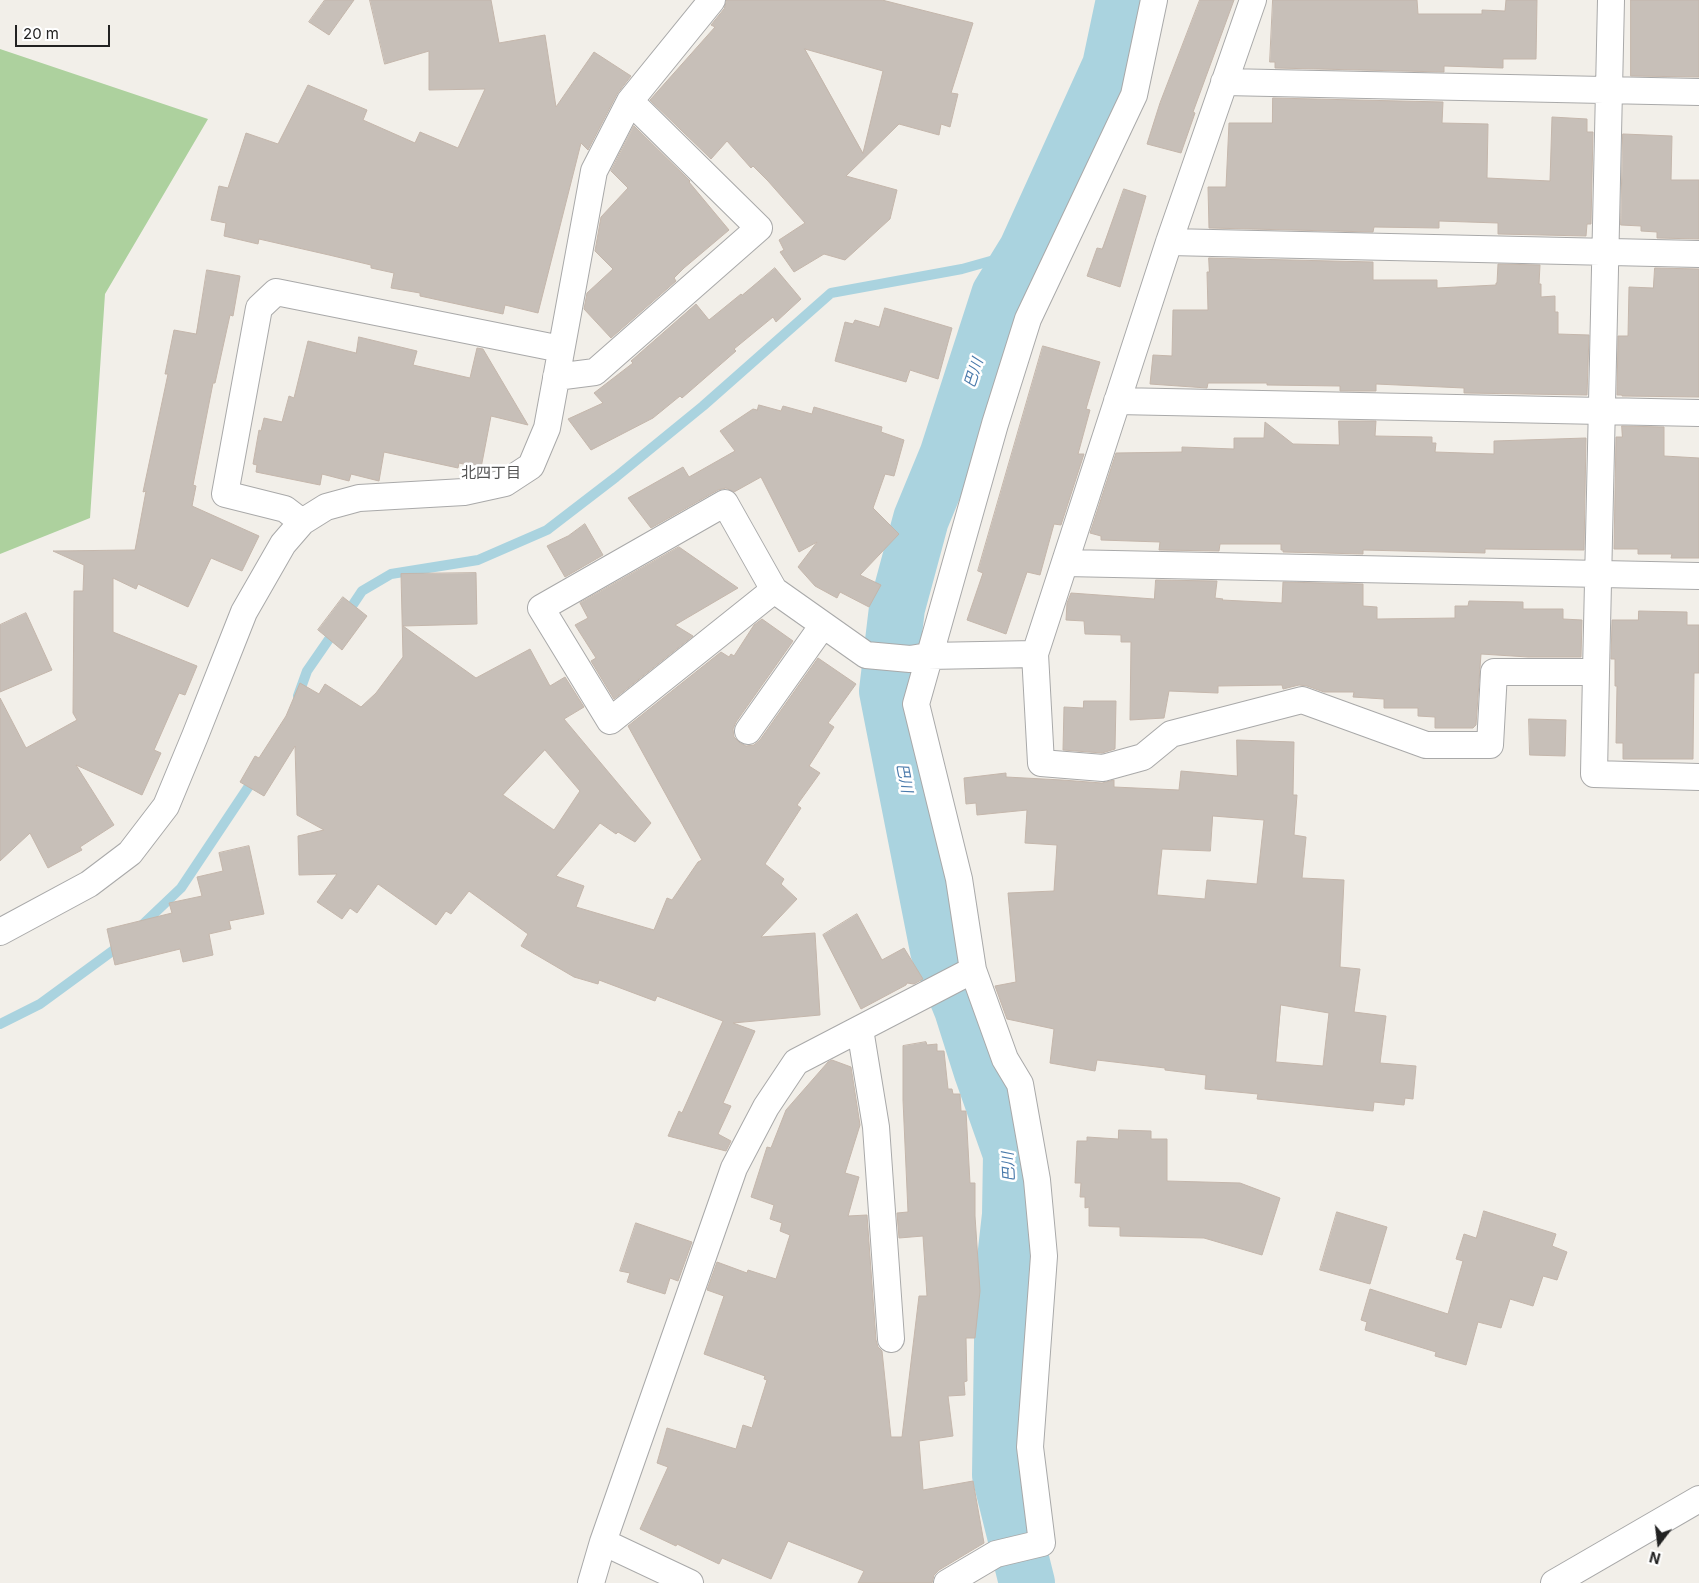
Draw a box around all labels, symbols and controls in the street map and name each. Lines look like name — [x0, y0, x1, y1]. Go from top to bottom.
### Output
scale bar — [18, 15, 112, 47]
text: 20 m — [23, 24, 59, 43]
water label: 巴川 — [961, 356, 987, 390]
district label: 北四丁目 — [461, 464, 521, 482]
water label: 巴川 — [892, 762, 916, 794]
water label: 巴川 — [999, 1152, 1019, 1182]
north arrow — [1634, 1518, 1684, 1568]
text: N — [1648, 1548, 1662, 1568]

